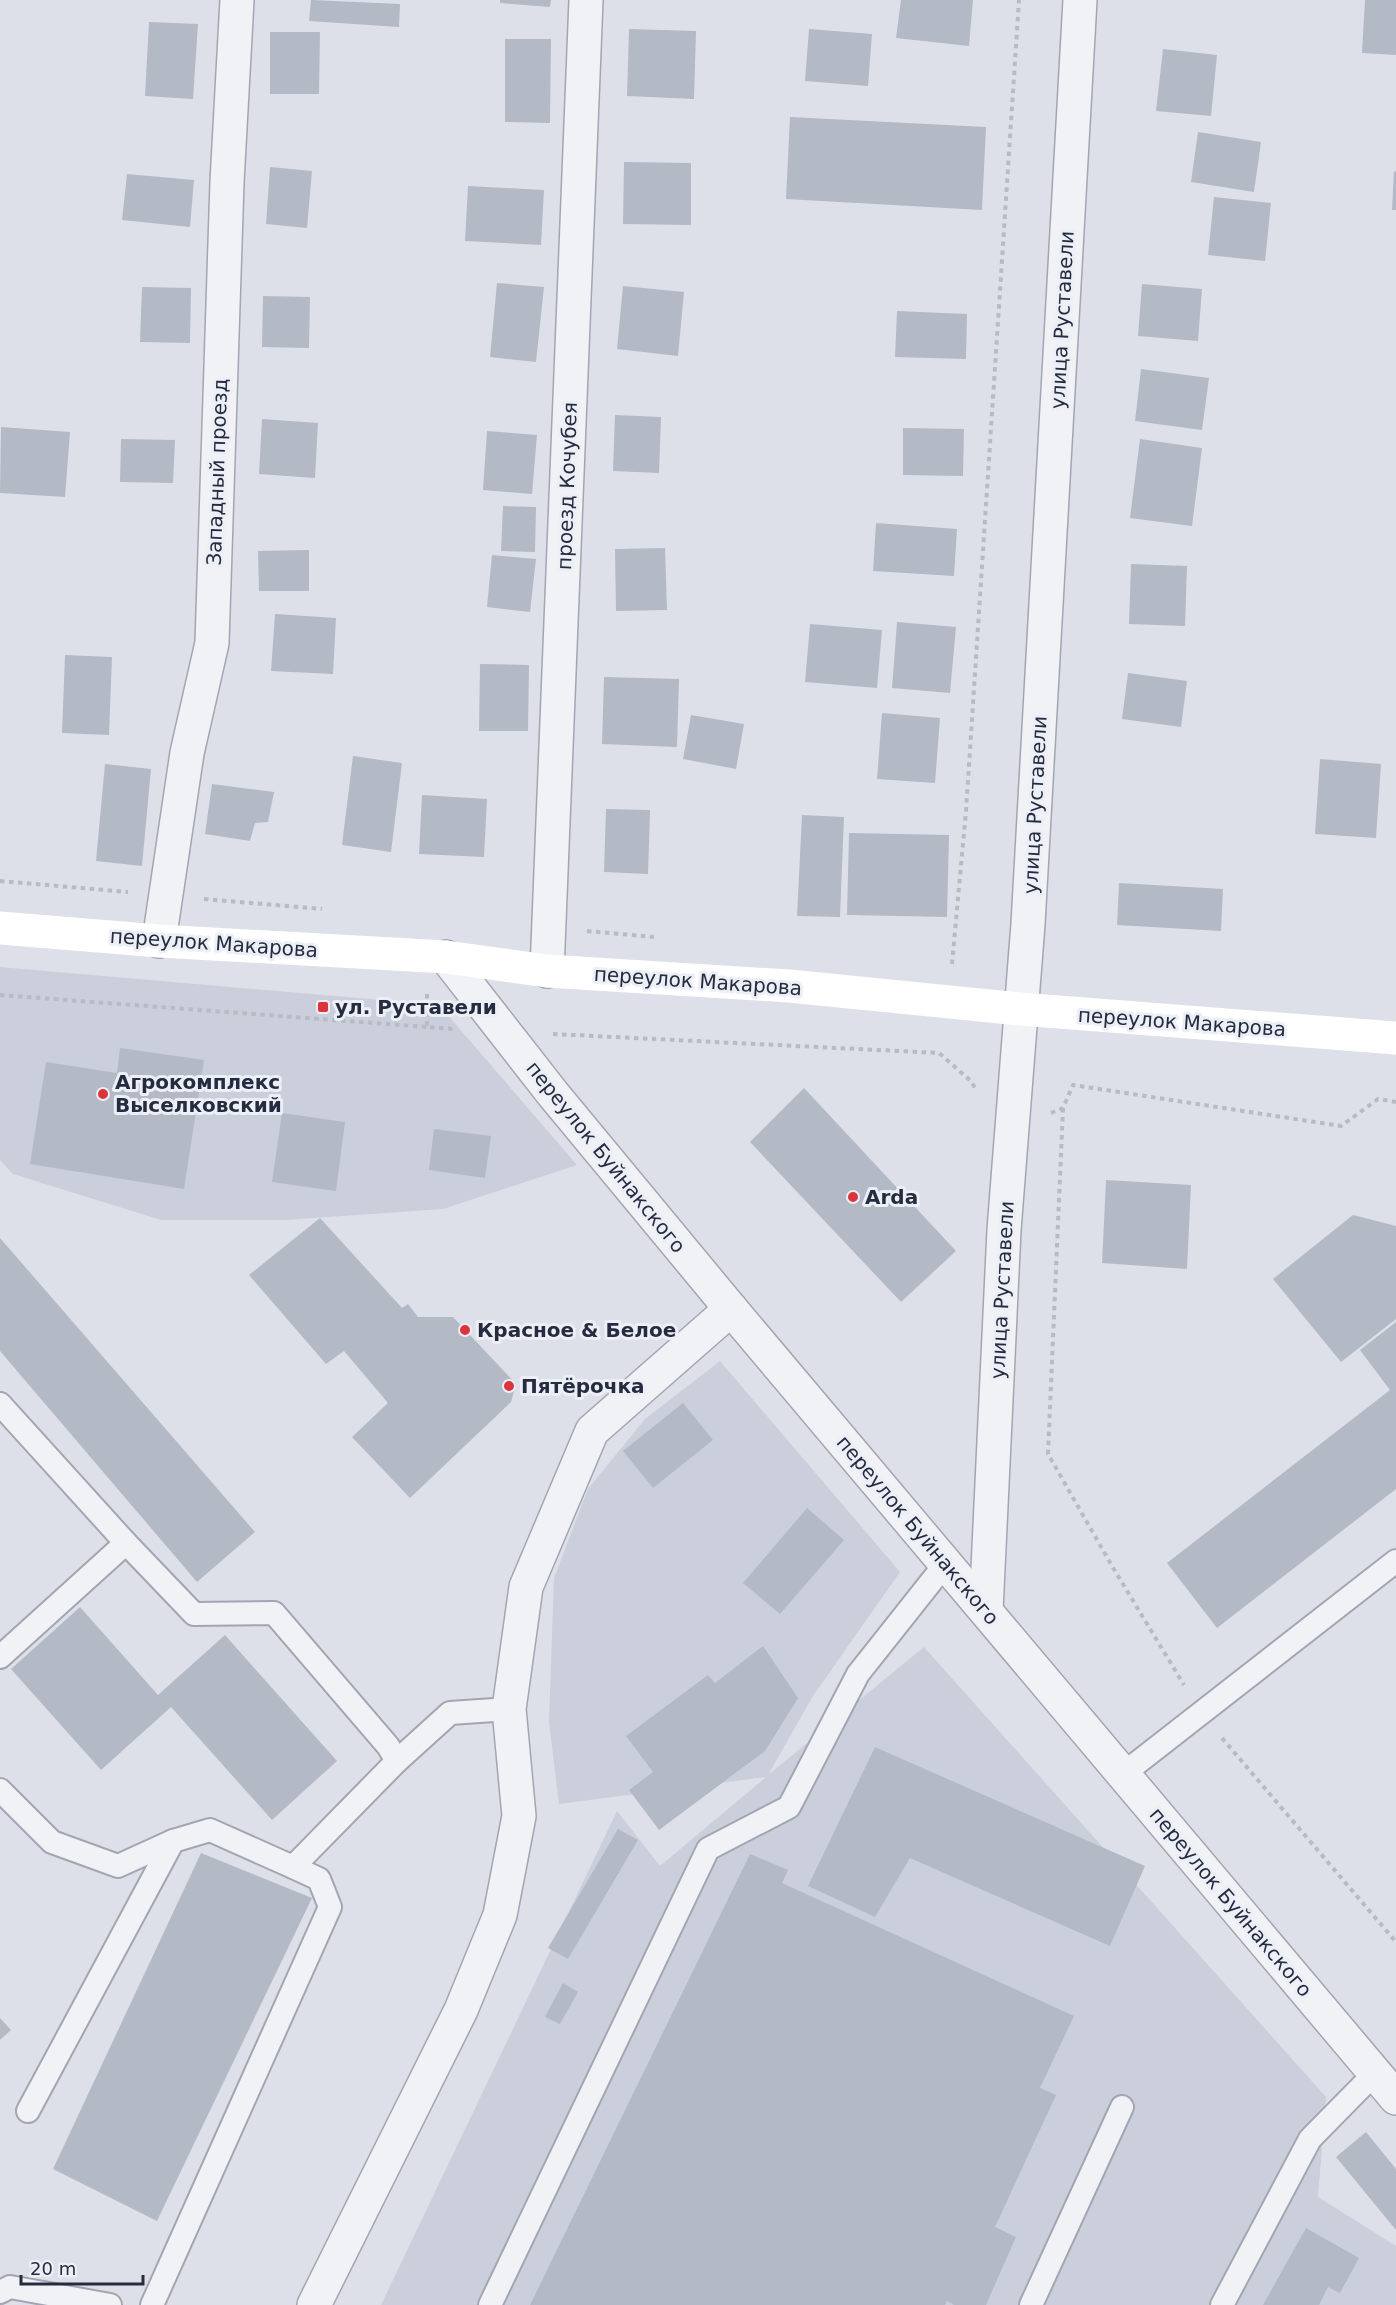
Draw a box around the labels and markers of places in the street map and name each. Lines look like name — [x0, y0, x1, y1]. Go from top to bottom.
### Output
place label: ул. Руставели — [335, 995, 497, 1019]
marker: ул. Руставели — [316, 1000, 330, 1014]
place label: Агрокомплекс Выселковский — [115, 1070, 282, 1117]
marker: Агрокомплекс Выселковский — [96, 1087, 110, 1101]
place label: Arda — [865, 1185, 918, 1209]
marker: Arda — [846, 1190, 860, 1204]
place label: Красное & Белое — [477, 1318, 676, 1342]
marker: Красное & Белое — [458, 1323, 472, 1337]
place label: Пятёрочка — [521, 1374, 645, 1398]
marker: Пятёрочка — [502, 1379, 516, 1393]

